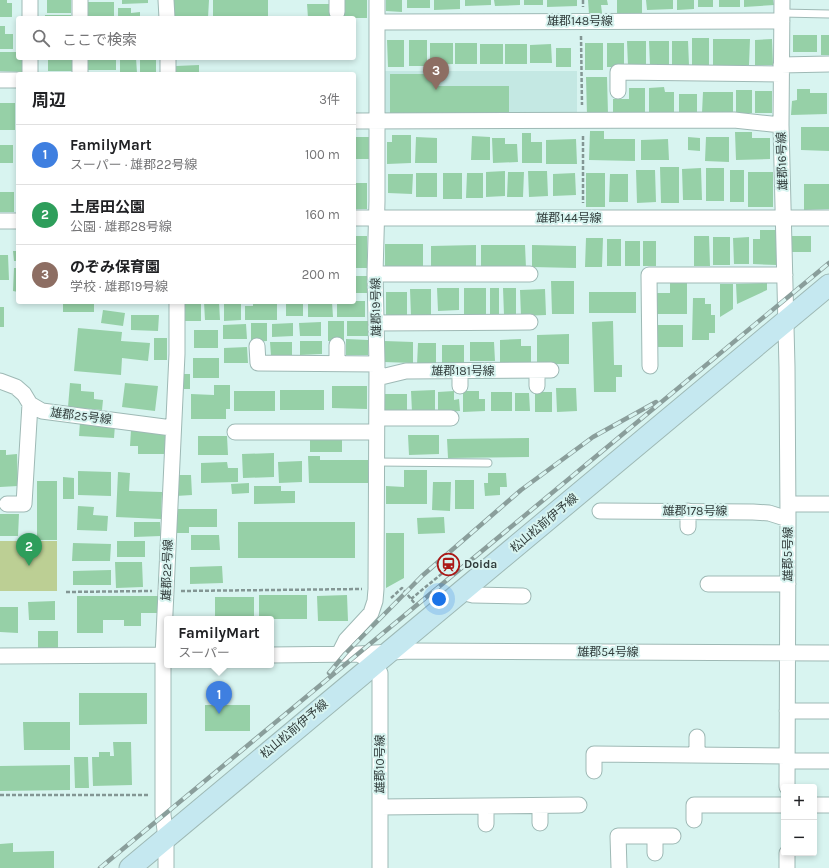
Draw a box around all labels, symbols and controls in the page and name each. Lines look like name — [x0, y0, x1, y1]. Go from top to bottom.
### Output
street label: 雄郡148号線 — [547, 14, 613, 28]
search box — [16, 16, 356, 60]
icon: search — [30, 27, 52, 49]
text: ここで検索 — [62, 31, 137, 49]
pin: 3 — [423, 57, 449, 90]
text: 周辺 — [32, 90, 66, 110]
text: 3件 — [319, 92, 340, 107]
street label: 雄郡16号線 — [774, 131, 790, 191]
text: FamilyMart — [70, 136, 152, 154]
text: 1 — [43, 147, 47, 162]
text: 100 m — [305, 147, 340, 162]
text: スーパー · 雄郡22号線 — [70, 157, 197, 172]
text: 土居田公園 — [70, 198, 145, 216]
text: 2 — [41, 207, 49, 222]
text: 160 m — [305, 207, 340, 222]
street label: 雄郡144号線 — [536, 211, 602, 225]
text: 公園 · 雄郡28号線 — [70, 219, 172, 234]
text: のぞみ保育園 — [70, 258, 160, 276]
text: 3 — [41, 267, 49, 282]
text: 200 m — [302, 267, 340, 282]
street label: 雄郡19号線 — [368, 277, 384, 337]
text: 学校 · 雄郡19号線 — [70, 279, 168, 294]
street label: 雄郡181号線 — [431, 364, 495, 378]
street label: 雄郡25号線 — [50, 405, 112, 427]
street label: 松山松前伊予線 — [507, 491, 581, 555]
street label: 雄郡178号線 — [663, 504, 727, 518]
street label: 雄郡5号線 — [781, 527, 795, 581]
pin: 2 — [16, 533, 42, 566]
street label: 雄郡22号線 — [159, 539, 175, 601]
station icon: Doida — [435, 551, 461, 577]
place label: Doida — [464, 557, 497, 571]
your location — [429, 589, 449, 609]
popup — [164, 616, 274, 668]
text: FamilyMart — [178, 624, 260, 642]
text: スーパー — [178, 645, 230, 660]
street label: 雄郡54号線 — [577, 645, 639, 659]
pin: 1 — [206, 681, 232, 714]
street label: 松山松前伊予線 — [257, 697, 331, 761]
street label: 雄郡10号線 — [373, 734, 387, 794]
map controls — [781, 784, 817, 856]
button: + — [781, 784, 817, 820]
button: − — [781, 820, 817, 856]

